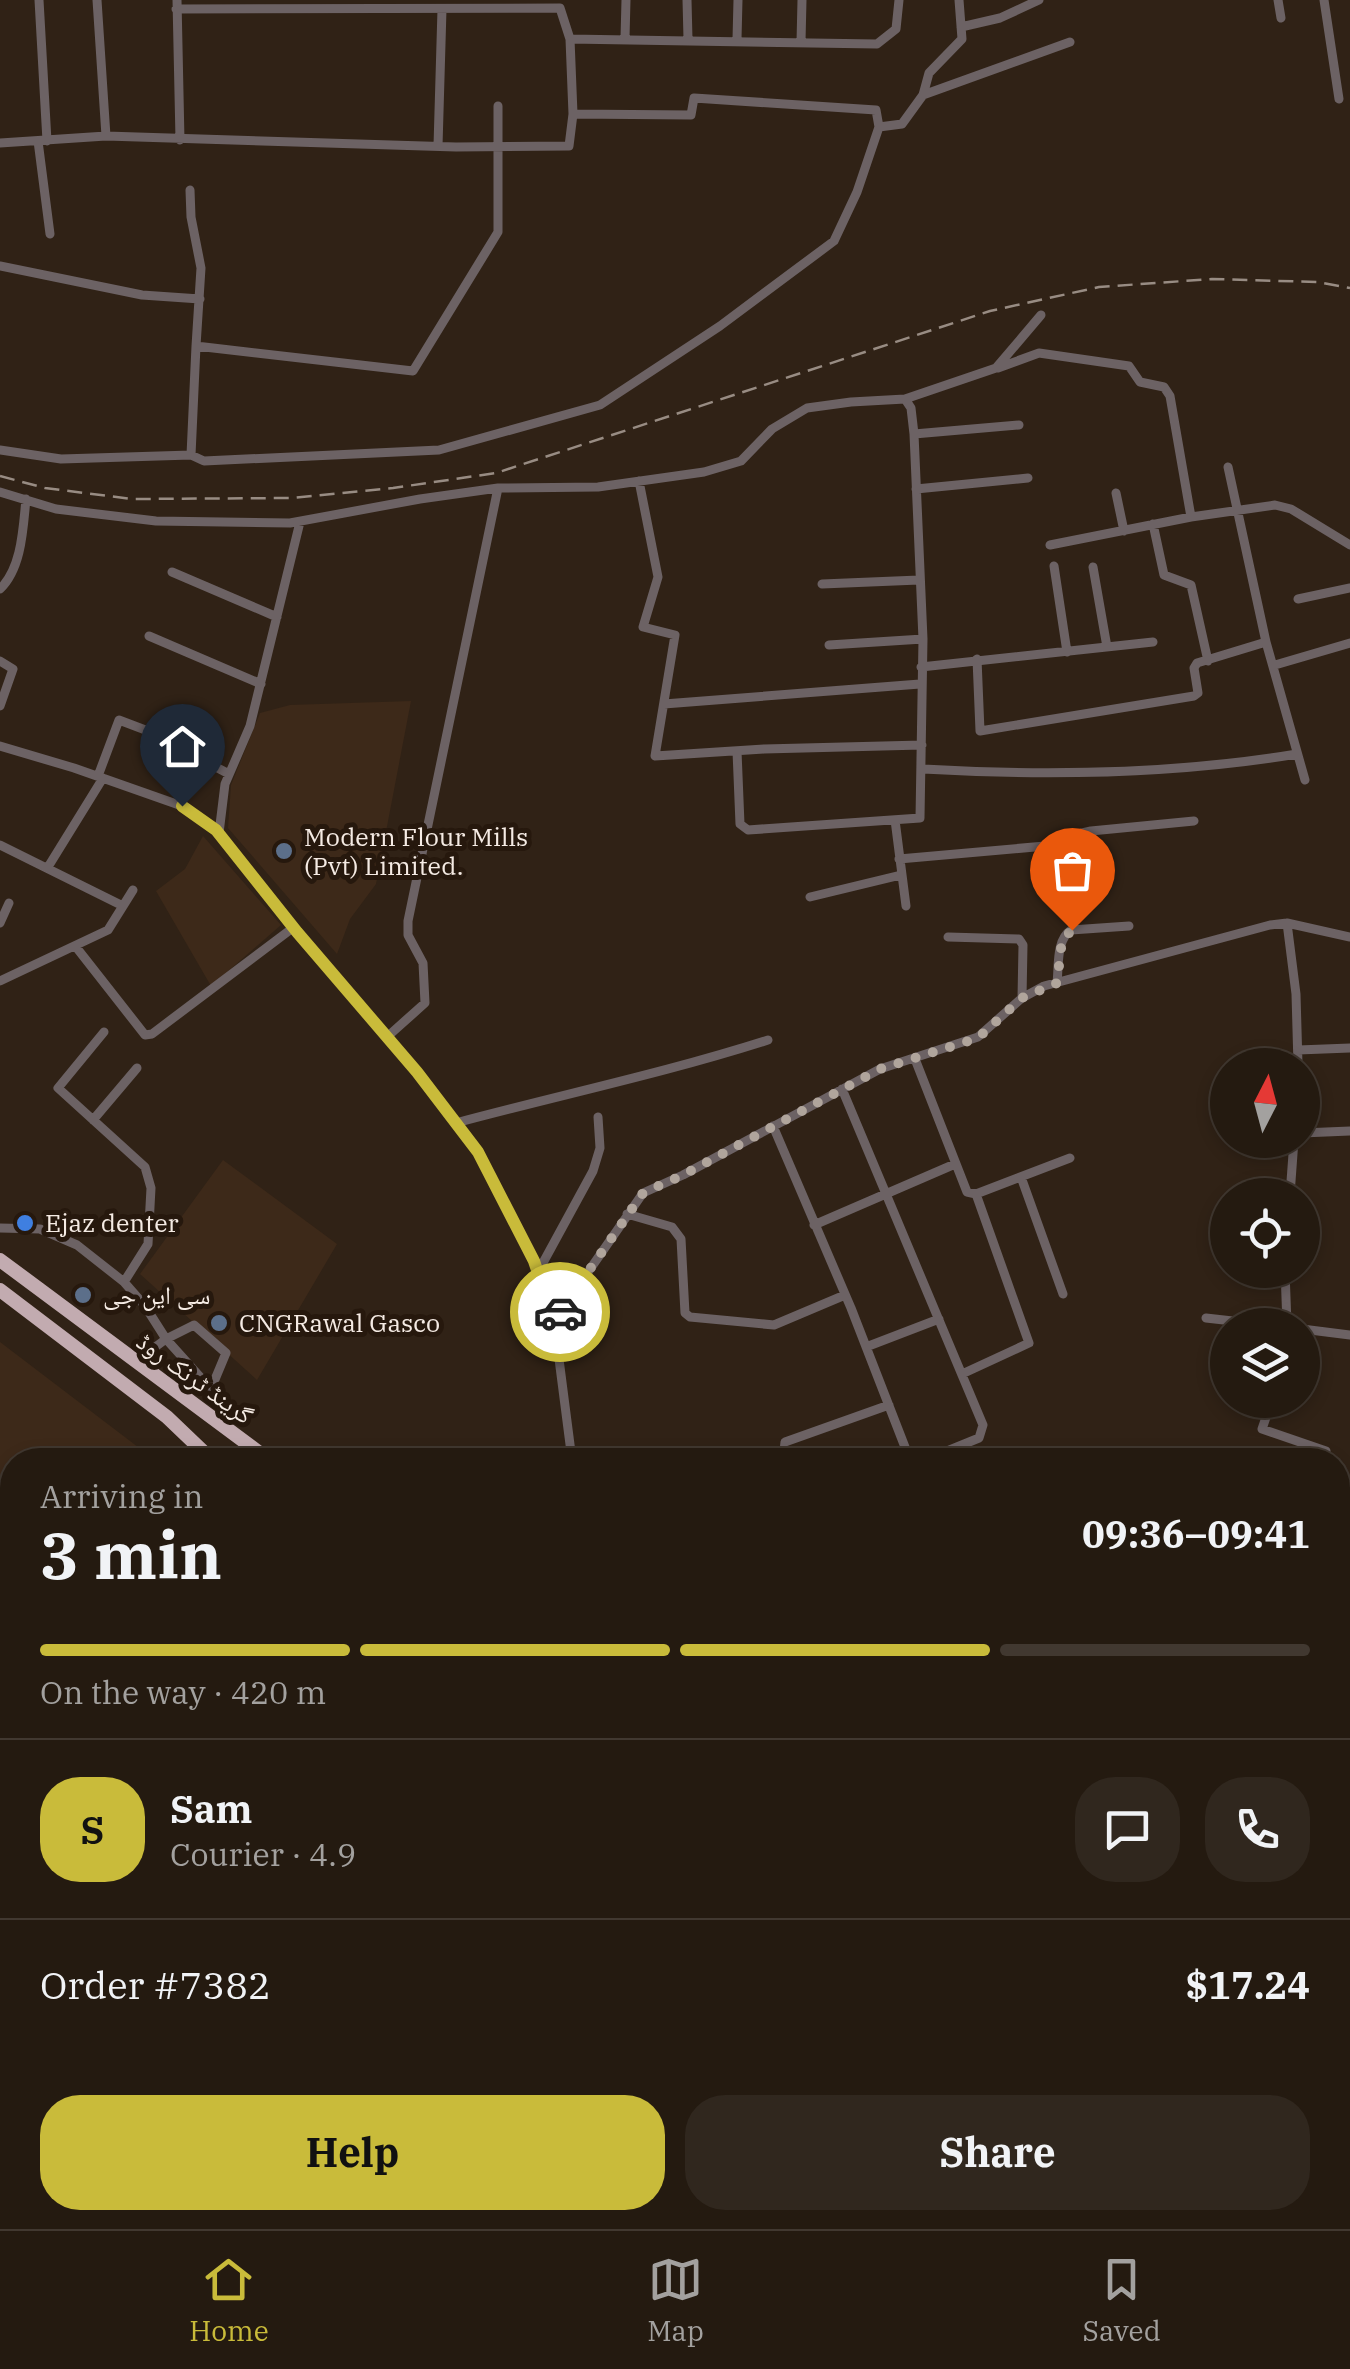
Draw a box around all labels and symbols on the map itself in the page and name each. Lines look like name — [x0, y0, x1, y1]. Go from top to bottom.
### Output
pin — [140, 704, 225, 807]
place label: Modern Flour Mills (Pvt) Limited. — [304, 820, 528, 882]
pin — [1030, 828, 1115, 931]
marker: Modern Flour Mills (Pvt) Limited. — [273, 840, 295, 862]
north arrow — [1210, 1048, 1320, 1158]
place label: Ejaz denter — [45, 1206, 179, 1239]
marker: Ejaz denter — [14, 1212, 36, 1234]
courier — [510, 1262, 610, 1362]
place label: سی این جی — [103, 1278, 210, 1311]
marker: سی این جی — [72, 1284, 94, 1306]
place label: CNGRawal Gasco — [239, 1306, 440, 1339]
marker: CNGRawal Gasco — [208, 1312, 230, 1334]
street label: گرینڈ ٹرنک روڈ — [130, 1324, 260, 1431]

